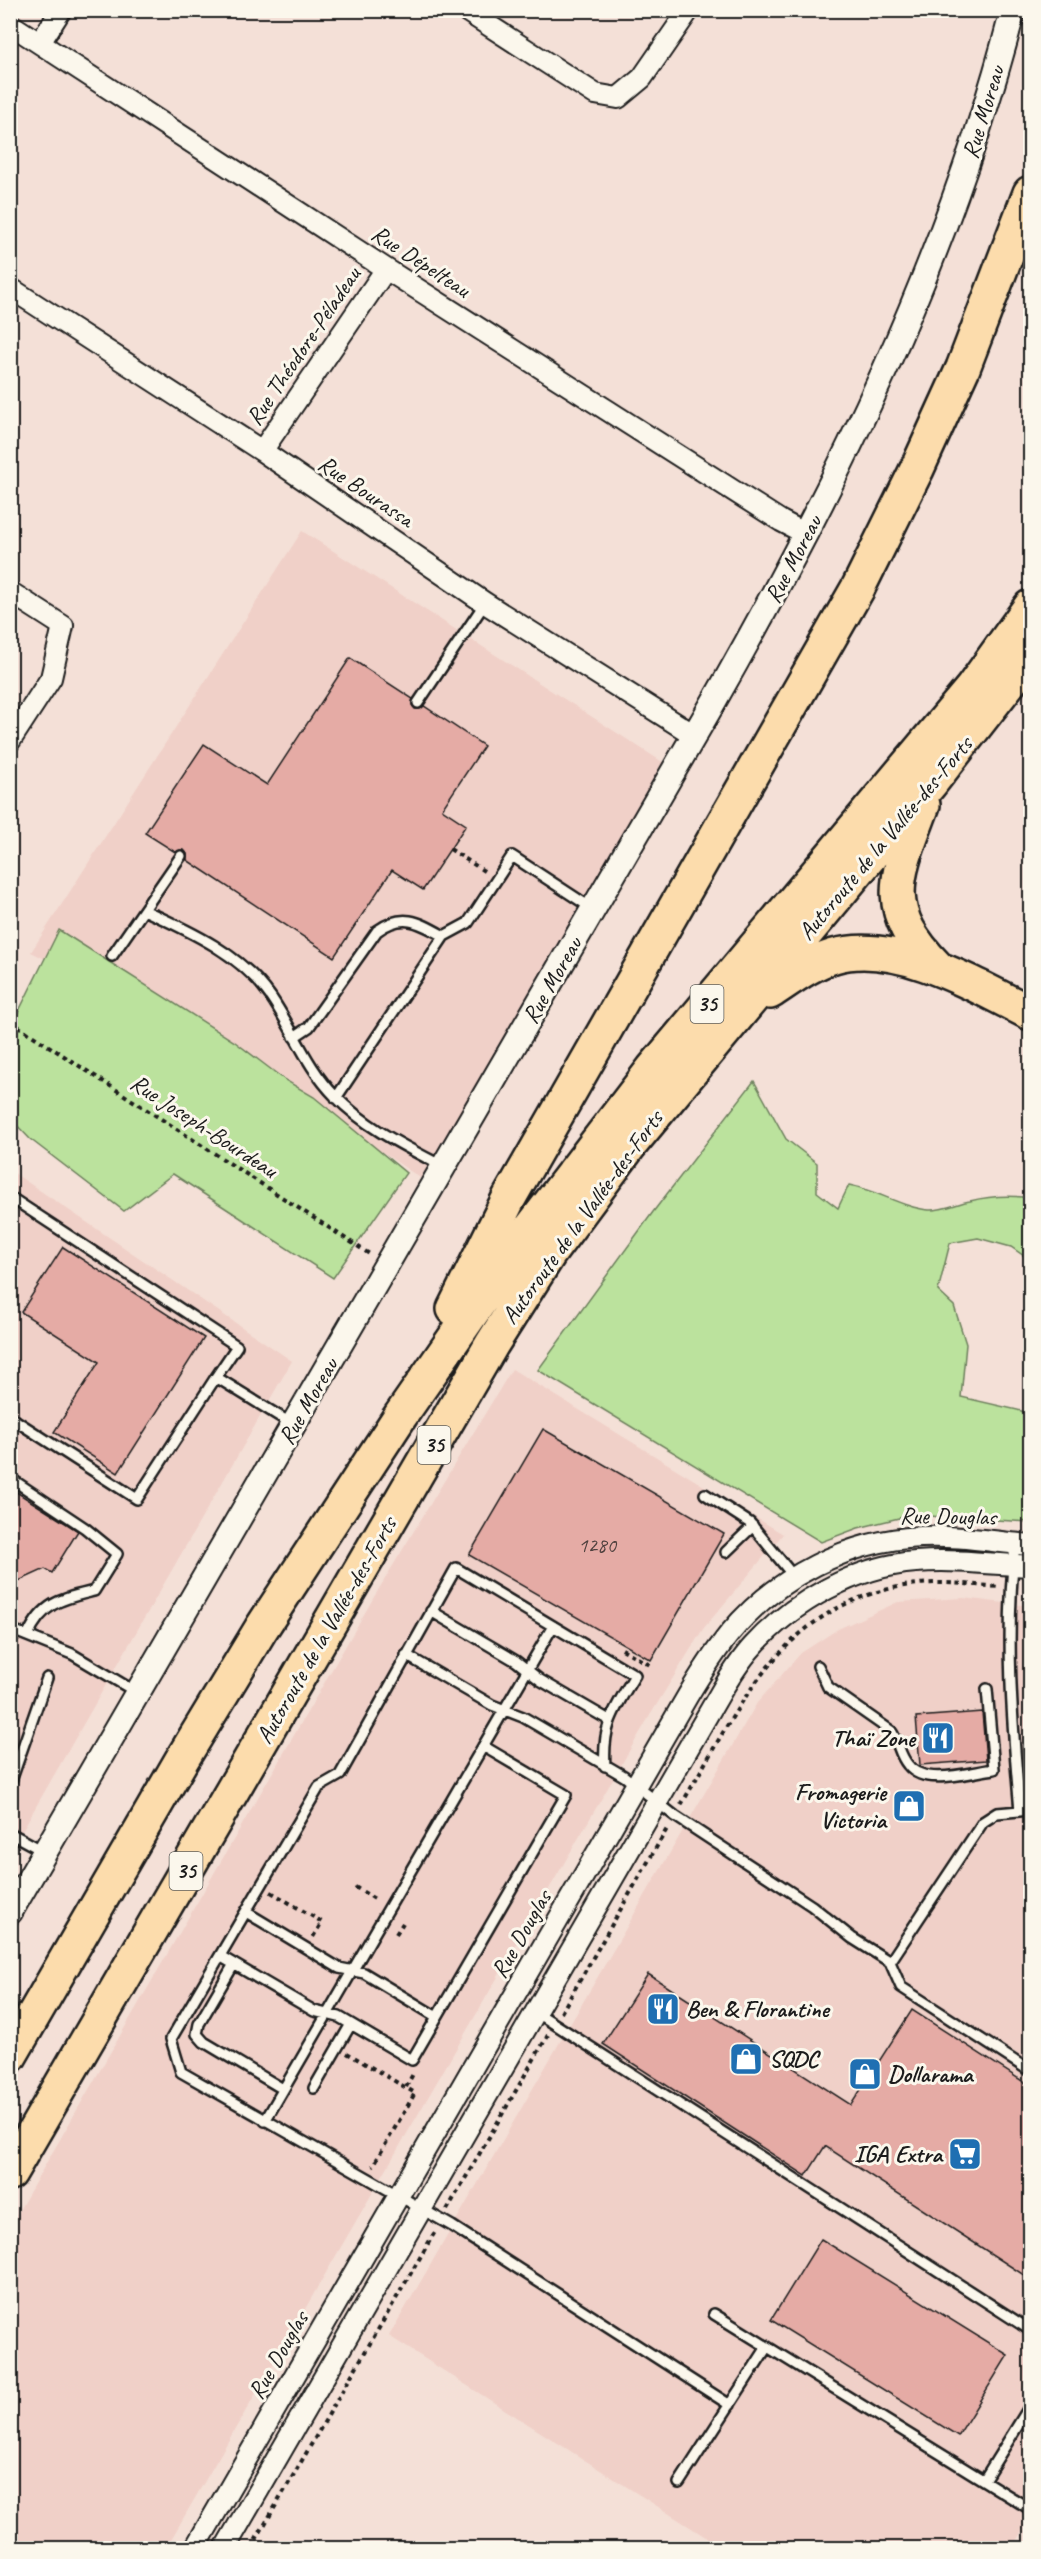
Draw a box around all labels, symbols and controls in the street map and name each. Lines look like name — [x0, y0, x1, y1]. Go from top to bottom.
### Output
street label: Rue Moreau — [955, 60, 1012, 162]
street label: Rue Dépelteau — [366, 218, 478, 305]
street label: Rue Théodore-Péladeau — [239, 259, 368, 431]
street label: Rue Bourassa — [313, 448, 421, 535]
street label: Rue Moreau — [757, 508, 830, 608]
street label: Autoroute de la Vallée-des-Forts — [791, 729, 980, 946]
street label: Rue Moreau — [515, 929, 590, 1029]
road number: 35 — [690, 985, 724, 1023]
street label: Rue Joseph-Bourdeau — [125, 1067, 285, 1186]
street label: Autoroute de la Vallée-des-Forts — [494, 1103, 671, 1330]
street label: Rue Moreau — [271, 1350, 346, 1450]
road number: 35 — [418, 1426, 450, 1464]
street label: Rue Douglas — [900, 1500, 998, 1532]
street label: Autoroute de la Vallée-des-Forts — [249, 1510, 404, 1749]
house number: 1280 — [578, 1532, 617, 1558]
restaurant icon: Thaï Zone — [920, 1720, 956, 1756]
place label: Thaï Zone — [832, 1723, 917, 1753]
place label: Fromagerie Victoria — [795, 1777, 888, 1835]
shop icon: Fromagerie Victoria — [891, 1788, 927, 1824]
road number: 35 — [170, 1852, 202, 1890]
street label: Rue Douglas — [484, 1883, 559, 1983]
restaurant icon: Ben & Florantine — [645, 1991, 681, 2027]
place label: Ben & Florantine — [686, 1994, 831, 2024]
shop icon: SQDC — [728, 2041, 764, 2077]
place label: SQDC — [769, 2044, 821, 2074]
shop icon: Dollarama — [847, 2056, 883, 2092]
place label: Dollarama — [888, 2059, 975, 2089]
supermarket icon: IGA Extra — [947, 2136, 983, 2172]
place label: IGA Extra — [854, 2139, 944, 2169]
street label: Rue Douglas — [241, 2304, 316, 2404]

